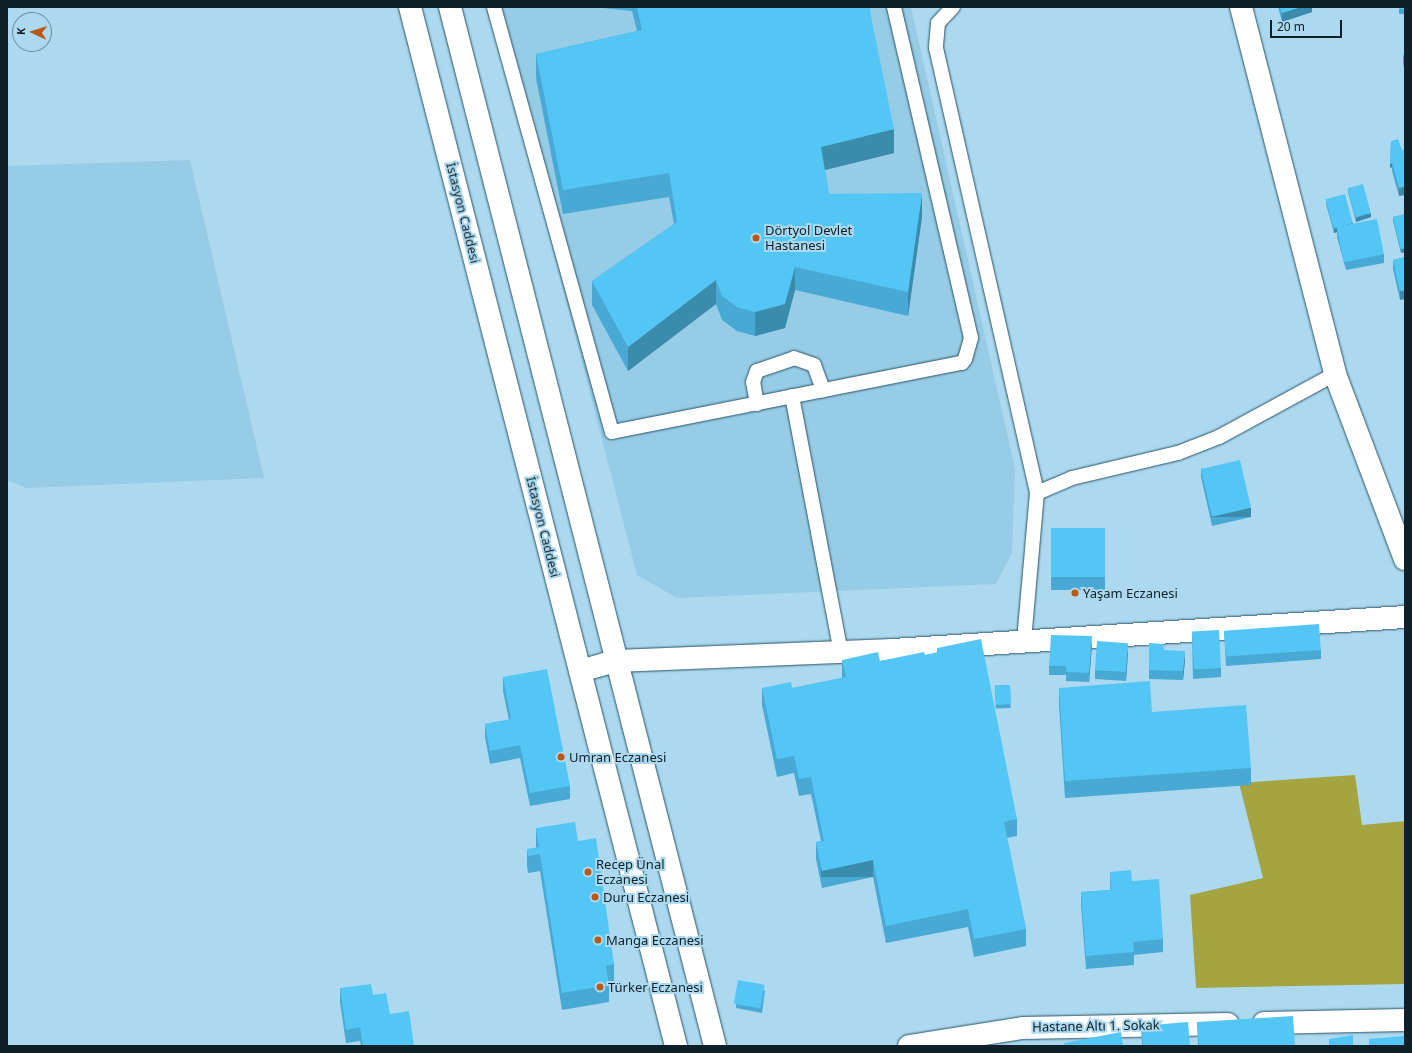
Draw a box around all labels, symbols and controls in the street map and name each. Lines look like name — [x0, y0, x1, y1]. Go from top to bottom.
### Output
north arrow — [12, 12, 52, 52]
scale bar — [1272, 12, 1344, 38]
text: 20 m — [1277, 18, 1305, 35]
text: K — [13, 27, 28, 35]
street label: İstasyon Caddesi — [443, 161, 483, 265]
place label: Dörtyol Devlet Hastanesi — [765, 223, 852, 254]
marker: Dörtyol Devlet Hastanesi — [750, 232, 762, 244]
street label: İstasyon Caddesi — [523, 475, 563, 579]
place label: Yaşam Eczanesi — [1083, 585, 1178, 601]
marker: Yaşam Eczanesi — [1070, 588, 1080, 598]
place label: Umran Eczanesi — [569, 749, 666, 765]
marker: Umran Eczanesi — [556, 752, 566, 762]
place label: Recep Ünal Eczanesi — [596, 857, 665, 888]
marker: Recep Ünal Eczanesi — [583, 867, 593, 877]
place label: Duru Eczanesi — [603, 889, 689, 905]
marker: Duru Eczanesi — [590, 892, 600, 902]
place label: Manga Eczanesi — [606, 932, 704, 948]
marker: Manga Eczanesi — [593, 935, 603, 945]
place label: Türker Eczanesi — [608, 979, 703, 995]
marker: Türker Eczanesi — [595, 982, 605, 992]
street label: Hastane Altı 1. Sokak — [1032, 1017, 1160, 1035]

